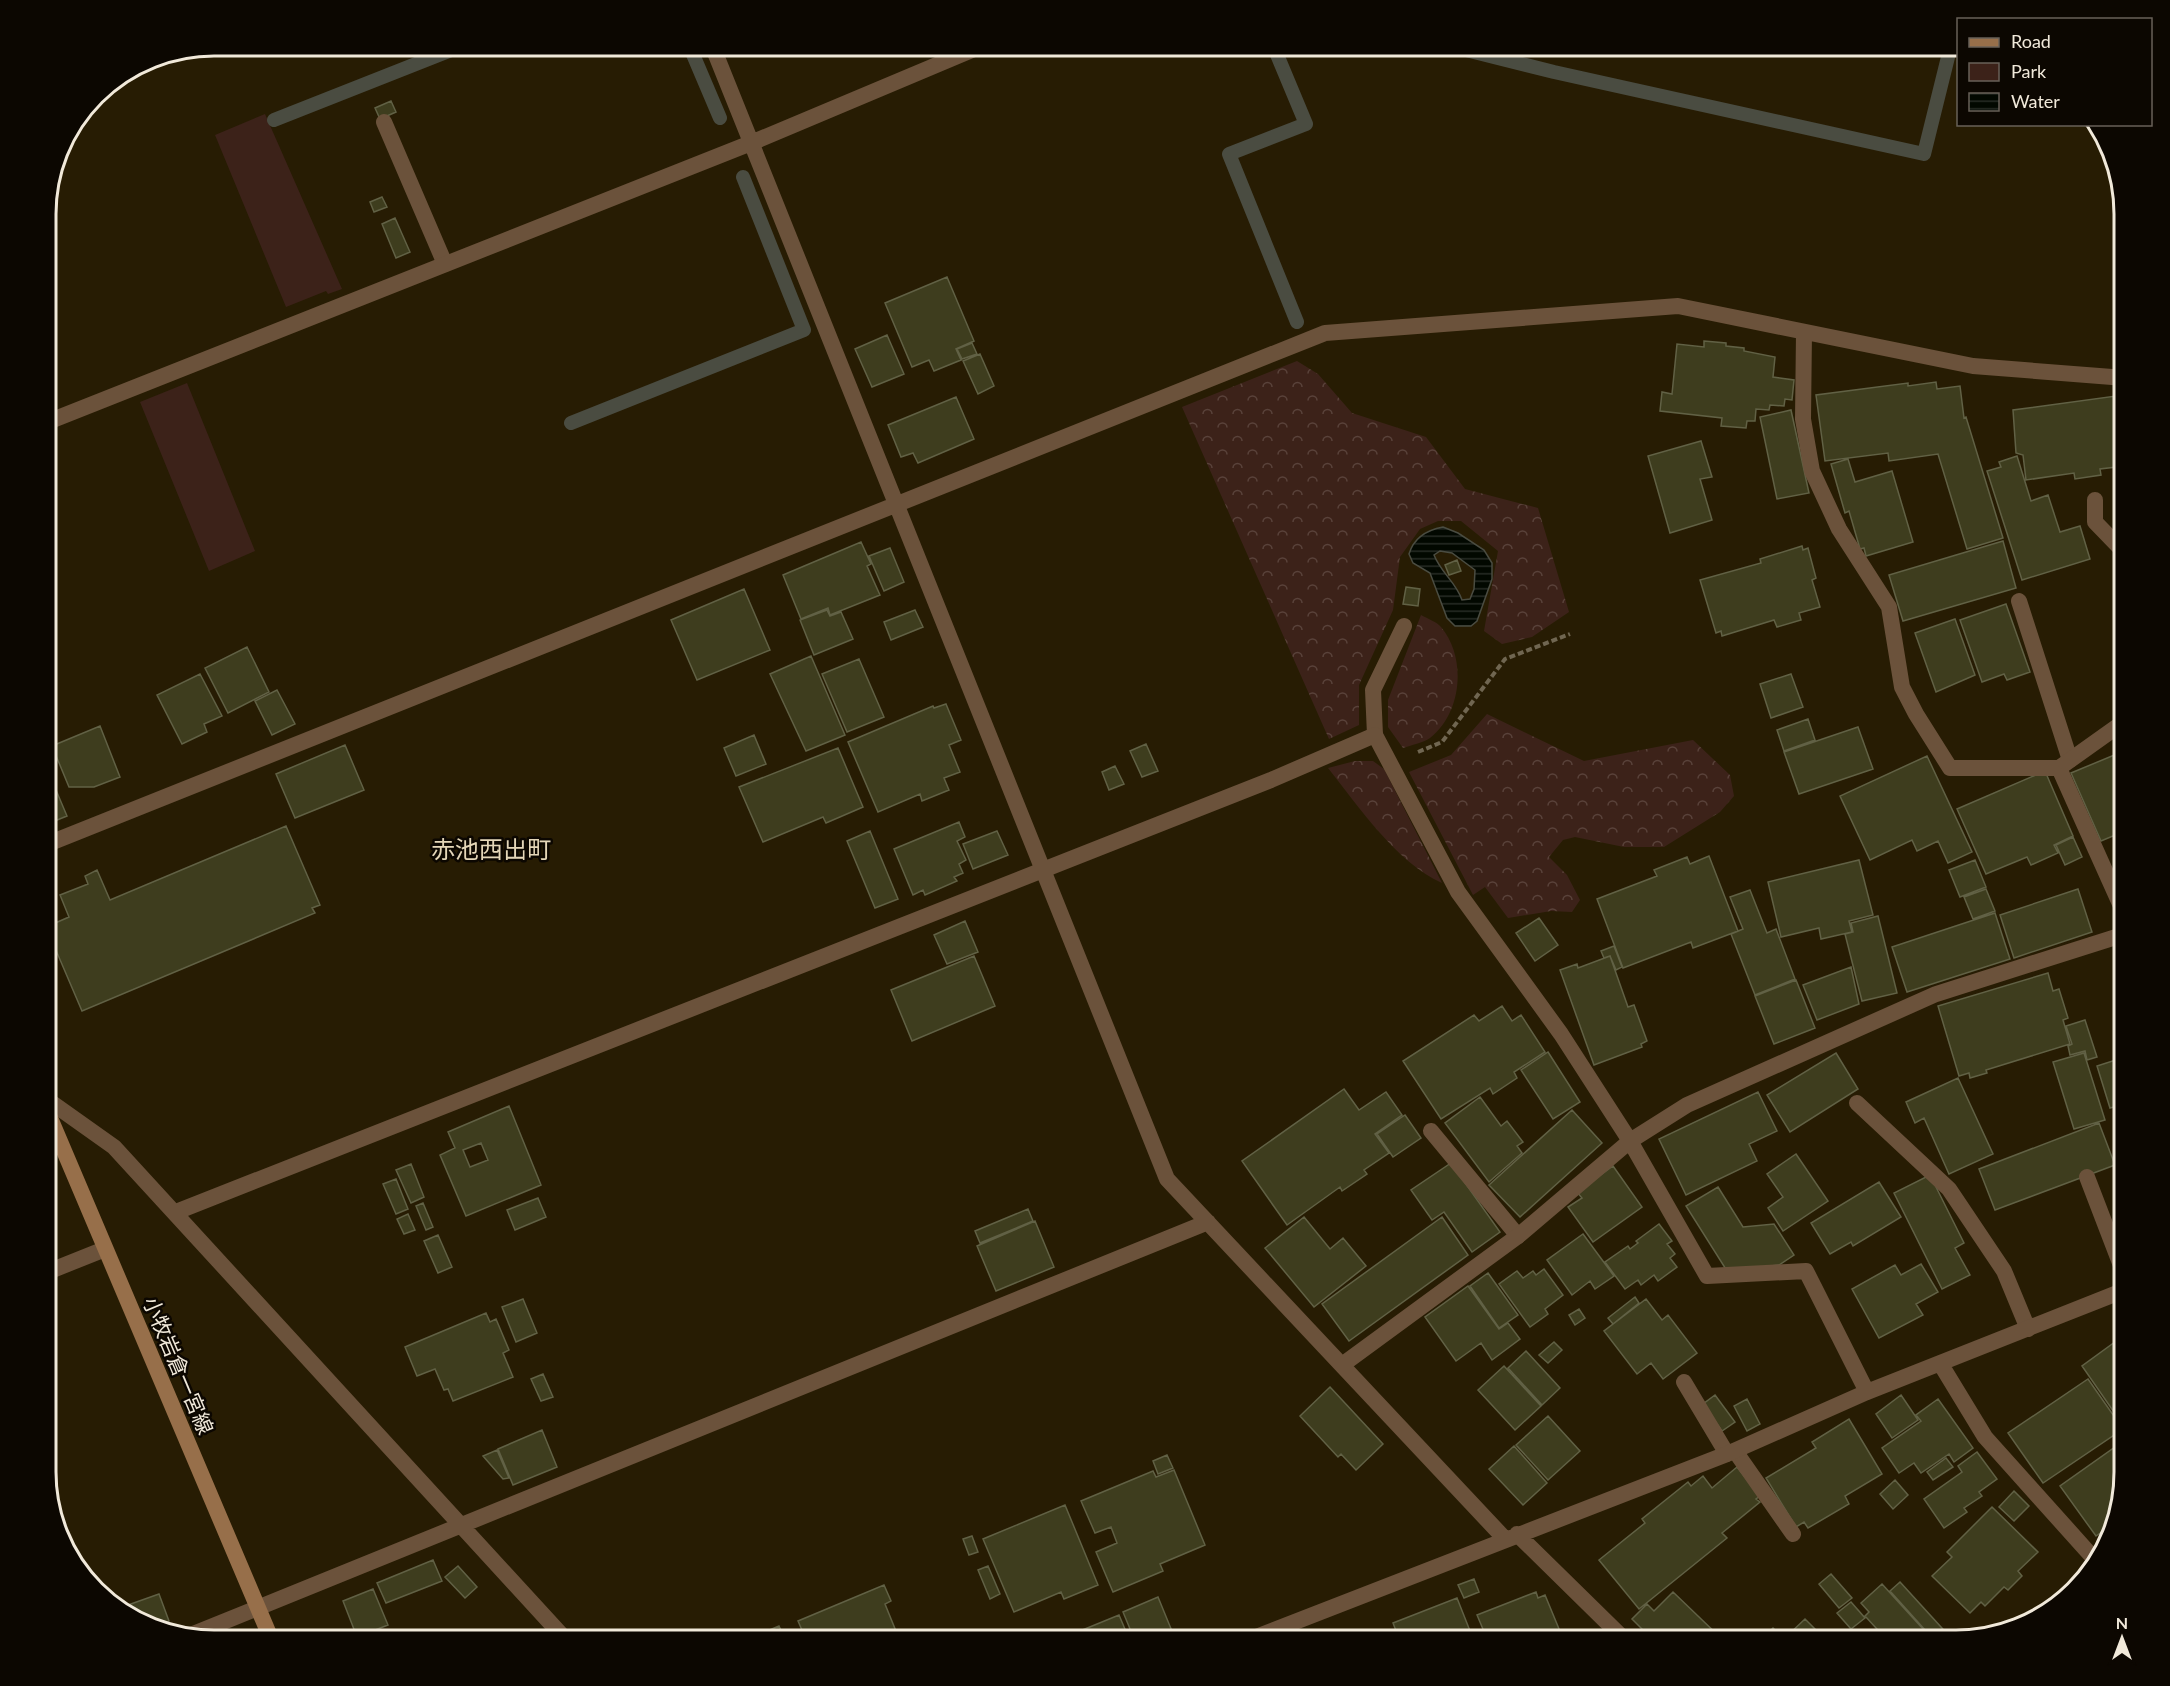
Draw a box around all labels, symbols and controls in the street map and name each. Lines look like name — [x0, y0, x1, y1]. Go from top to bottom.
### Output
legend — [1957, 18, 2152, 126]
text: Road — [2011, 30, 2051, 52]
text: Park — [2011, 60, 2047, 82]
text: Water — [2011, 90, 2060, 112]
district label: 赤池西出町 — [431, 834, 551, 863]
street label: 小牧岩倉一宮線 — [139, 1292, 219, 1438]
north arrow — [2092, 1608, 2152, 1668]
text: N — [2116, 1613, 2128, 1632]

